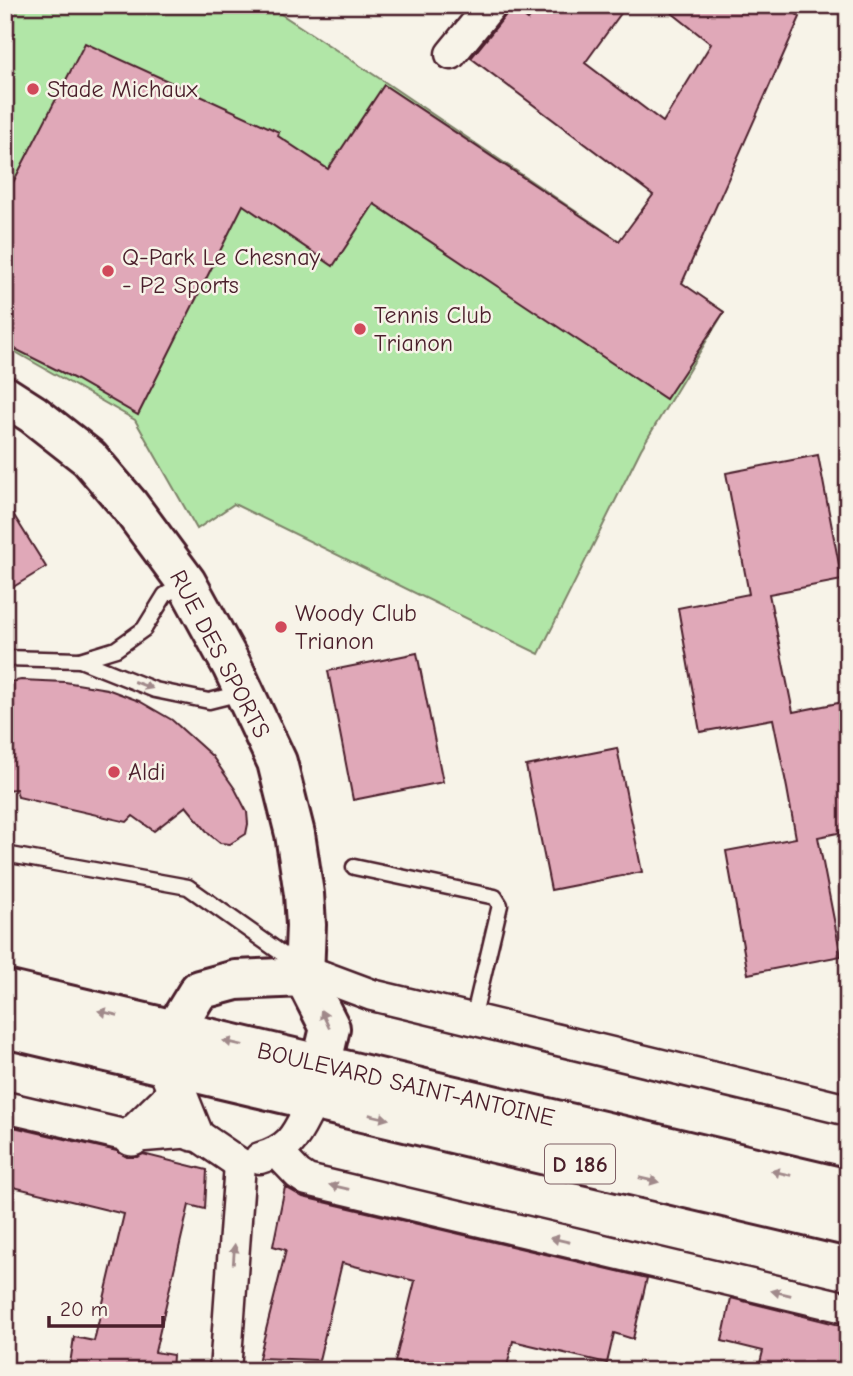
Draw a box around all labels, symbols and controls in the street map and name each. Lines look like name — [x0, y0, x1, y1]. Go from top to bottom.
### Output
place label: Stade Michaux — [47, 75, 198, 103]
marker: Stade Michaux — [25, 81, 41, 97]
place label: Q-Park Le Chesnay - P2 Sports — [122, 243, 321, 299]
marker: Q-Park Le Chesnay - P2 Sports — [100, 263, 116, 279]
place label: Tennis Club Trianon — [374, 301, 492, 357]
marker: Tennis Club Trianon — [352, 321, 368, 337]
street label: RUE DES SPORTS — [164, 565, 276, 743]
place label: Woody Club Trianon — [295, 599, 417, 655]
marker: Woody Club Trianon — [273, 619, 289, 635]
one-way arrow — [133, 680, 154, 691]
place label: Aldi — [128, 758, 165, 786]
marker: Aldi — [106, 764, 122, 780]
one-way arrow — [97, 1007, 119, 1018]
one-way arrow — [319, 1009, 331, 1029]
street label: BOULEVARD SAINT-ANTOINE — [255, 1036, 557, 1132]
one-way arrow — [222, 1037, 244, 1048]
one-way arrow — [368, 1112, 390, 1123]
road number: D 186 — [545, 1144, 615, 1184]
one-way arrow — [770, 1167, 792, 1178]
one-way arrow — [638, 1175, 660, 1186]
one-way arrow — [328, 1181, 350, 1192]
one-way arrow — [549, 1234, 571, 1245]
one-way arrow — [229, 1243, 240, 1265]
scale bar — [49, 1285, 163, 1329]
one-way arrow — [770, 1287, 792, 1298]
text: 20 m — [60, 1297, 108, 1321]

